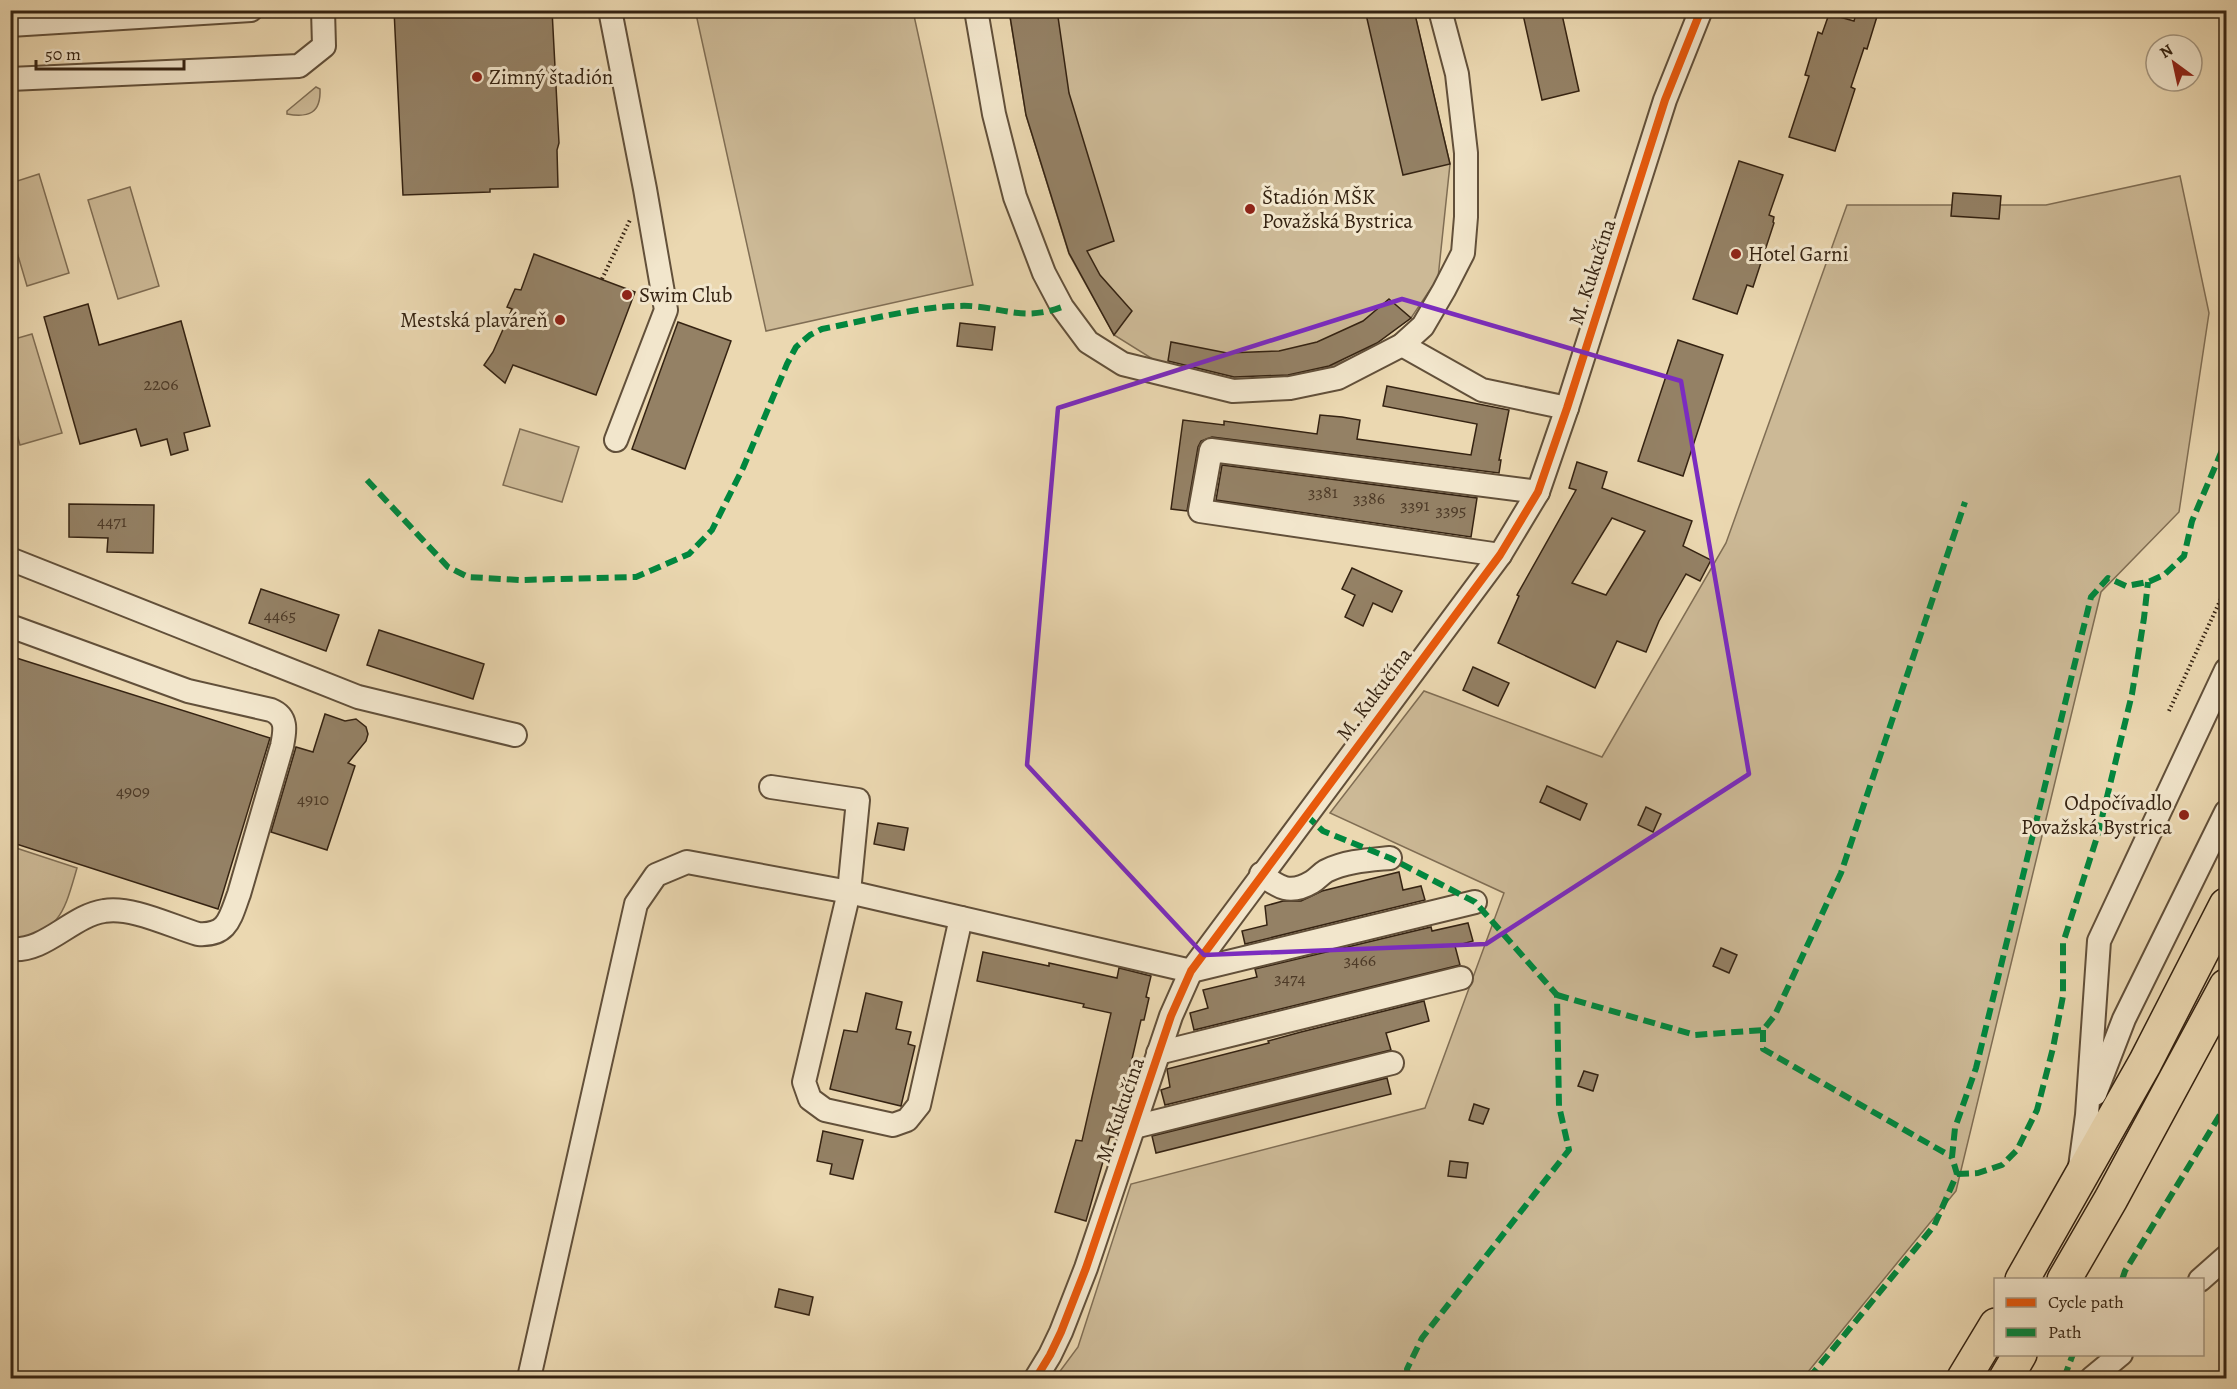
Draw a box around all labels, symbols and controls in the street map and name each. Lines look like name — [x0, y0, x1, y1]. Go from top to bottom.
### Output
scale bar — [36, 33, 184, 71]
north arrow — [2144, 33, 2204, 93]
text: N — [2155, 39, 2178, 64]
text: 50 m — [45, 42, 81, 66]
place label: Zimný štadión — [489, 63, 613, 91]
marker: Zimný štadión — [470, 70, 484, 84]
place label: Štadión MŠK Považská Bystrica — [1262, 183, 1413, 235]
marker: Štadión MŠK Považská Bystrica — [1243, 202, 1257, 216]
street label: M. Kukučína — [1562, 215, 1622, 329]
place label: Hotel Garni — [1748, 240, 1849, 268]
marker: Hotel Garni — [1729, 247, 1743, 261]
place label: Swim Club — [639, 281, 732, 309]
marker: Swim Club — [620, 288, 634, 302]
place label: Mestská plaváreň — [400, 306, 548, 334]
marker: Mestská plaváreň — [553, 313, 567, 327]
house number: 2206 — [143, 372, 179, 396]
house number: 3381 — [1308, 480, 1338, 504]
house number: 3386 — [1353, 486, 1385, 510]
house number: 3391 — [1400, 493, 1430, 517]
house number: 3395 — [1436, 498, 1466, 522]
house number: 4471 — [97, 509, 127, 533]
house number: 4465 — [264, 603, 296, 627]
street label: M. Kukučína — [1330, 641, 1418, 746]
house number: 4909 — [116, 779, 150, 803]
house number: 4910 — [297, 787, 329, 811]
place label: Odpočívadlo Považská Bystrica — [2021, 789, 2172, 841]
marker: Odpočívadlo Považská Bystrica — [2177, 808, 2191, 822]
house number: 3466 — [1344, 948, 1376, 972]
house number: 3474 — [1274, 966, 1306, 990]
street label: M. Kukučína — [1089, 1053, 1151, 1167]
legend — [1994, 1278, 2204, 1356]
text: Cycle path — [2048, 1290, 2124, 1314]
text: Path — [2048, 1320, 2082, 1344]

